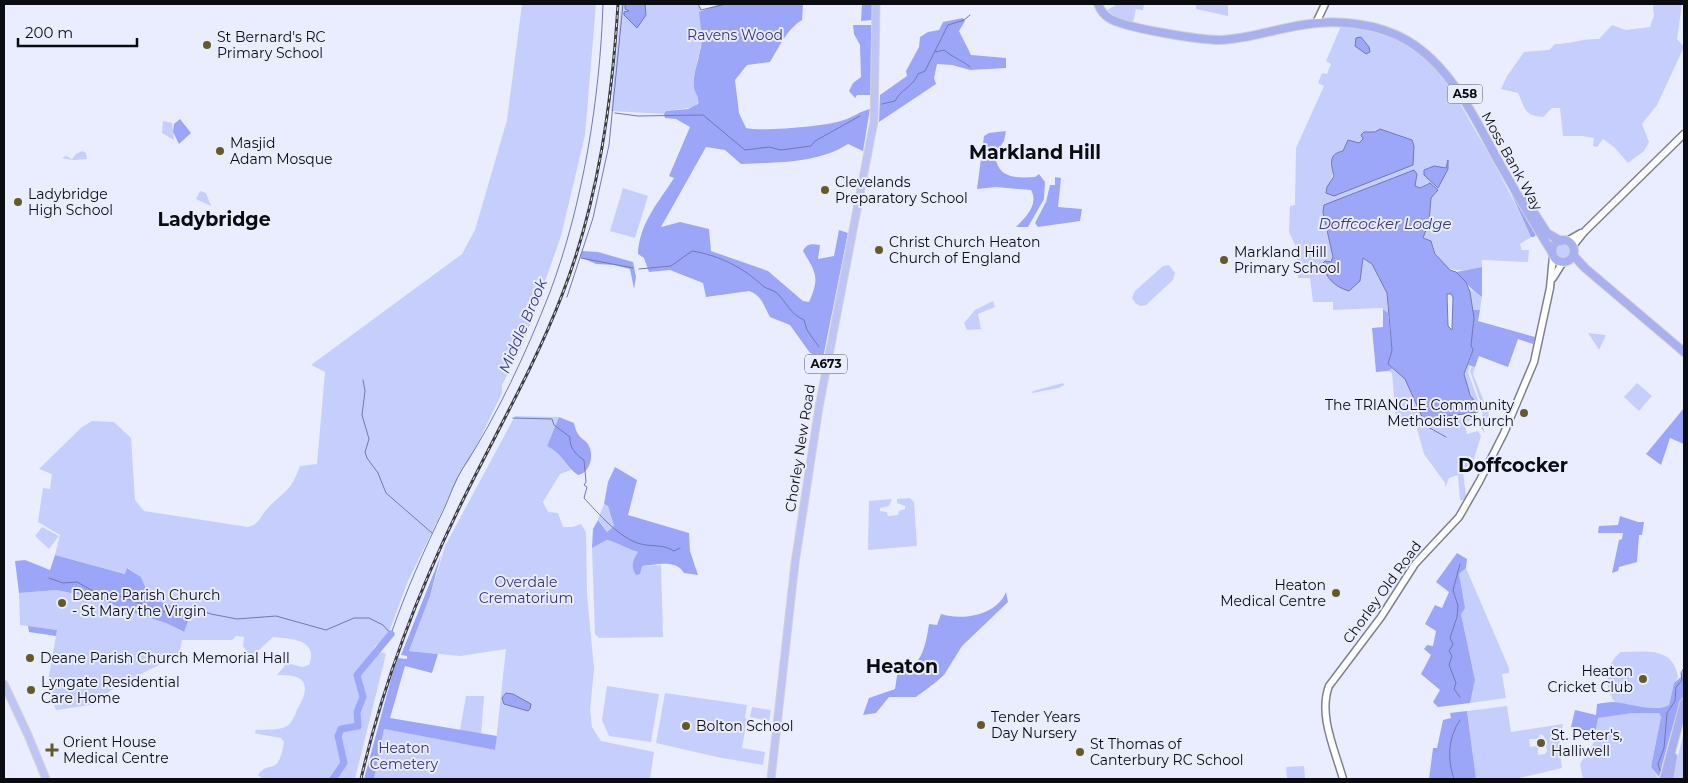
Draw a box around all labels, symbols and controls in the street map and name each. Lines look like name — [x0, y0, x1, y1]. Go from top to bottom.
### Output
scale bar — [18, 15, 136, 47]
text: 200 m — [25, 23, 73, 42]
park label: Ravens Wood — [687, 26, 783, 44]
place label: St Bernard's RC Primary School — [217, 28, 326, 62]
marker: St Bernard's RC Primary School — [201, 39, 213, 51]
road number: A58 — [1448, 85, 1482, 104]
street label: Moss Bank Way — [1477, 108, 1547, 214]
place label: Masjid Adam Mosque — [230, 134, 333, 168]
district label: Markland Hill — [969, 141, 1101, 164]
marker: Masjid Adam Mosque — [214, 145, 226, 157]
place label: Clevelands Preparatory School — [835, 173, 968, 207]
marker: Clevelands Preparatory School — [819, 184, 831, 196]
place label: Ladybridge High School — [28, 185, 113, 219]
marker: Ladybridge High School — [12, 196, 24, 208]
district label: Ladybridge — [157, 208, 271, 231]
water label: Doffcocker Lodge — [1318, 214, 1452, 233]
place label: Christ Church Heaton Church of England — [889, 233, 1041, 267]
place label: Markland Hill Primary School — [1234, 243, 1340, 277]
marker: Christ Church Heaton Church of England — [873, 244, 885, 256]
marker: Markland Hill Primary School — [1218, 254, 1230, 266]
water label: Middle Brook — [494, 275, 551, 376]
road number: A673 — [805, 354, 847, 374]
street label: Chorley New Road — [781, 383, 819, 513]
place label: The TRIANGLE Community Methodist Church — [1325, 396, 1514, 430]
marker: The TRIANGLE Community Methodist Church — [1518, 407, 1530, 419]
district label: Doffcocker — [1458, 454, 1568, 477]
street label: Chorley Old Road — [1339, 537, 1425, 647]
park label: Overdale Crematorium — [479, 573, 573, 607]
place label: Heaton Medical Centre — [1220, 576, 1326, 610]
place label: Deane Parish Church - St Mary the Virgin — [72, 586, 220, 620]
marker: Heaton Medical Centre — [1330, 587, 1342, 599]
marker: Deane Parish Church - St Mary the Virgin — [56, 597, 68, 609]
place label: Deane Parish Church Memorial Hall — [40, 649, 290, 667]
marker: Deane Parish Church Memorial Hall — [24, 652, 36, 664]
district label: Heaton — [866, 655, 938, 678]
place label: Heaton Cricket Club — [1548, 662, 1633, 696]
place label: Lyngate Residential Care Home — [41, 673, 180, 707]
marker: Heaton Cricket Club — [1637, 673, 1649, 685]
marker: Lyngate Residential Care Home — [25, 684, 37, 696]
place label: Tender Years Day Nursery — [991, 708, 1081, 742]
place label: Bolton School — [696, 717, 793, 735]
marker: Tender Years Day Nursery — [975, 719, 987, 731]
marker: Bolton School — [680, 720, 692, 732]
place label: St. Peter's, Halliwell — [1551, 726, 1623, 760]
place label: Orient House Medical Centre — [63, 733, 169, 767]
place label: St Thomas of Canterbury RC School — [1090, 735, 1244, 769]
marker: St. Peter's, Halliwell — [1535, 737, 1547, 749]
park label: Heaton Cemetery — [370, 739, 439, 773]
marker: Orient House Medical Centre — [45, 743, 59, 757]
marker: St Thomas of Canterbury RC School — [1074, 746, 1086, 758]

